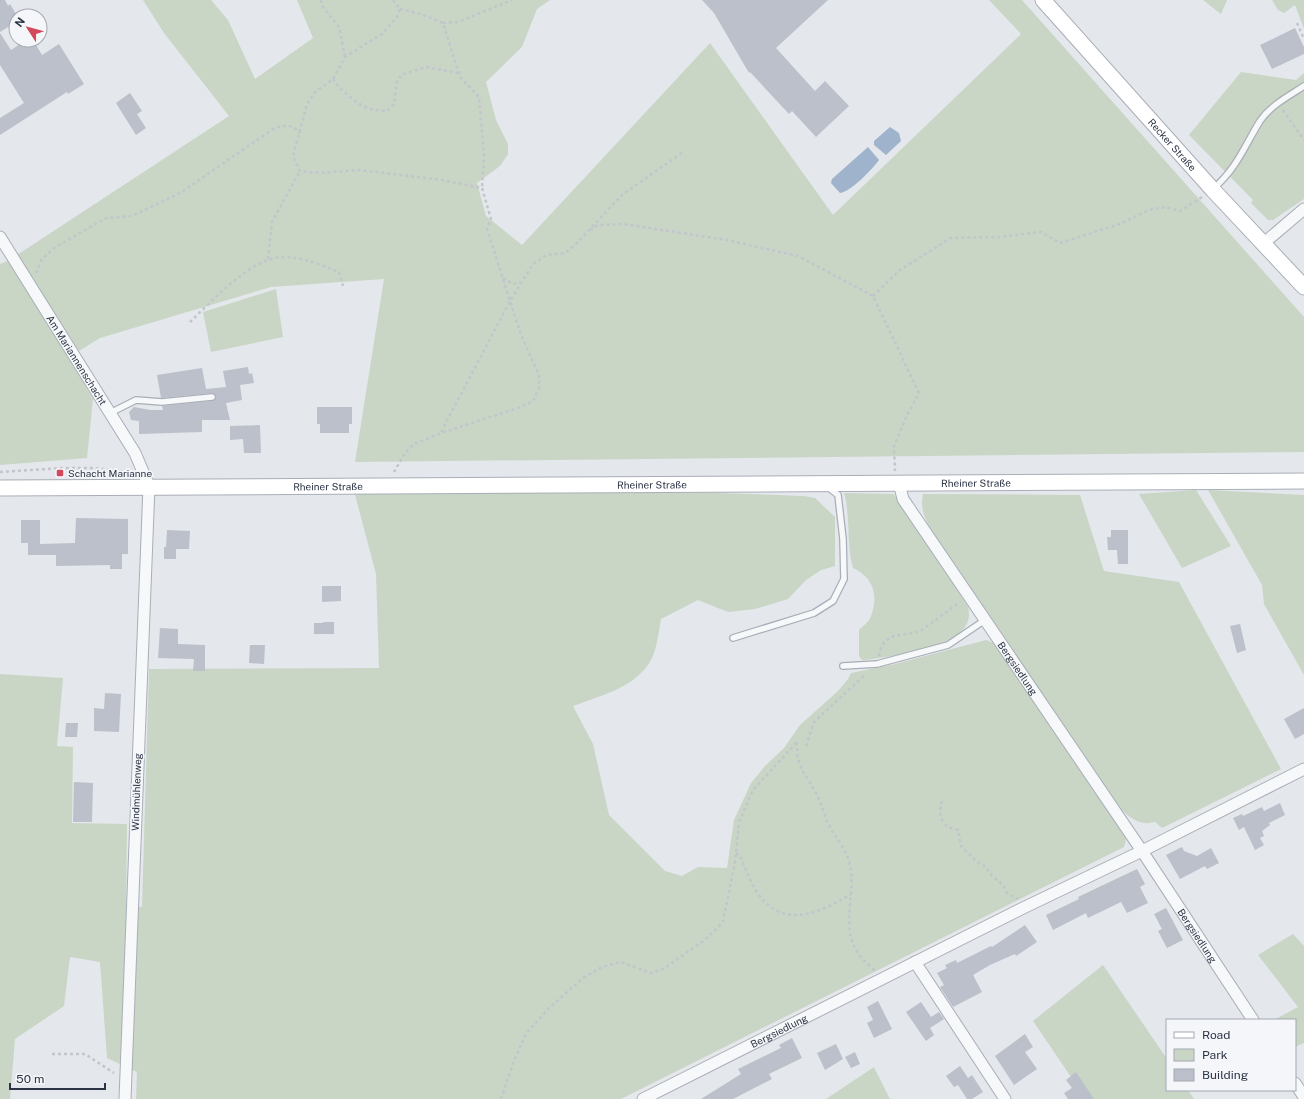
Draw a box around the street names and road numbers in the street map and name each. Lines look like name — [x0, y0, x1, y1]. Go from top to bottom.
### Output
street label: Recker Straße — [1146, 116, 1199, 174]
street label: Am Mariannenschacht — [44, 313, 110, 407]
street label: Rheiner Straße — [941, 477, 1011, 489]
street label: Rheiner Straße — [617, 478, 687, 491]
street label: Rheiner Straße — [293, 480, 363, 492]
street label: Bergsiedlung — [995, 639, 1040, 697]
street label: Windmühlenweg — [129, 753, 143, 831]
street label: Bergsiedlung — [1175, 906, 1220, 965]
street label: Bergsiedlung — [748, 1011, 809, 1050]

